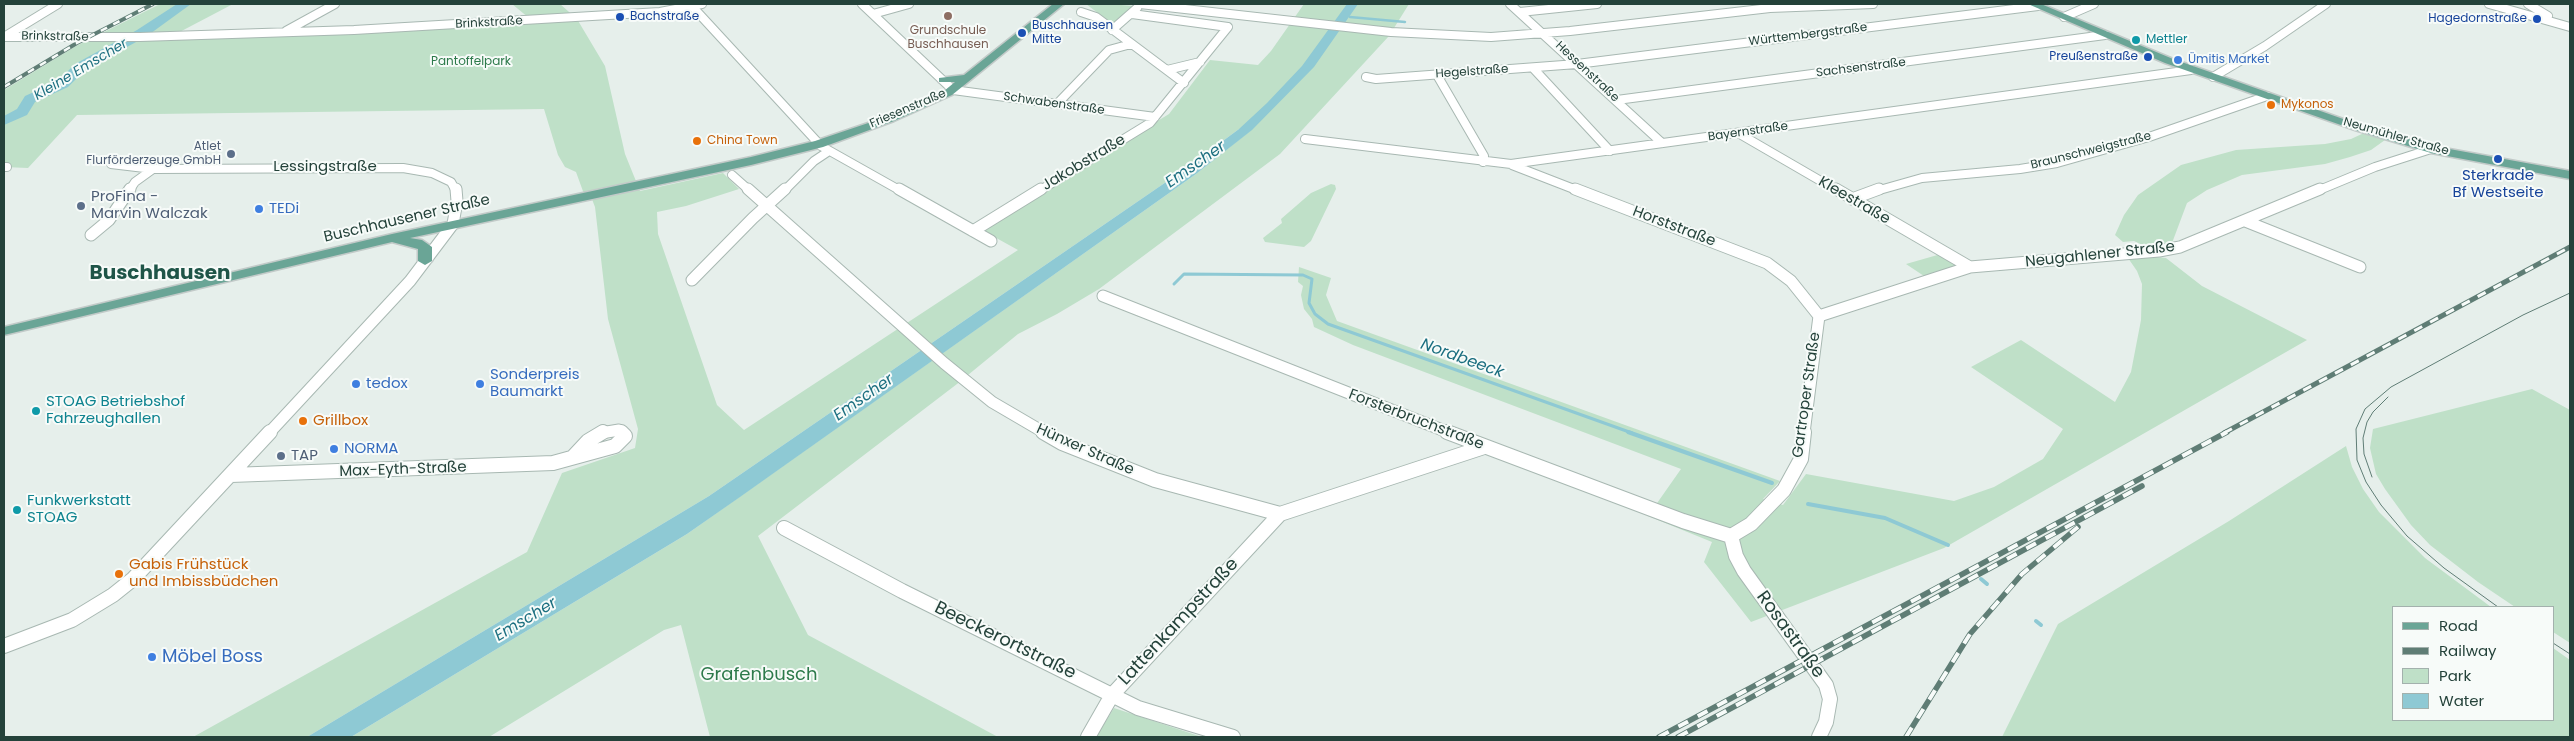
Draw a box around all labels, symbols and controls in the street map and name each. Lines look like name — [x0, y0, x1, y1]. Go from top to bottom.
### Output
place label: Bachstraße — [630, 10, 699, 24]
marker: Grundschule Buschhausen — [942, 10, 954, 22]
marker: Bachstraße — [614, 11, 626, 23]
place label: Hagedornstraße — [2428, 12, 2527, 26]
marker: Hagedornstraße — [2531, 13, 2543, 25]
street label: Brinkstraße — [455, 14, 523, 32]
place label: Buschhausen Mitte — [1032, 19, 1113, 47]
street label: Württembergstraße — [1748, 21, 1868, 49]
place label: Grundschule Buschhausen — [907, 24, 989, 52]
marker: Buschhausen Mitte — [1016, 27, 1028, 39]
street label: Brinkstraße — [21, 29, 89, 45]
place label: Mettler — [2146, 33, 2187, 47]
marker: Mettler — [2130, 34, 2142, 46]
water label: Kleine Emscher — [31, 35, 131, 105]
street label: Hessenstraße — [1552, 39, 1622, 105]
place label: Preußenstraße — [2049, 50, 2138, 64]
marker: Preußenstraße — [2142, 51, 2154, 63]
place label: Ümitis Market — [2188, 53, 2269, 67]
marker: Ümitis Market — [2172, 54, 2184, 66]
park label: Pantoffelpark — [431, 55, 511, 69]
street label: Sachsenstraße — [1815, 55, 1907, 81]
street label: Hegelstraße — [1435, 62, 1509, 82]
street label: Friesenstraße — [868, 87, 948, 131]
street label: Schwabenstraße — [1002, 90, 1106, 118]
place label: Mykonos — [2281, 98, 2334, 112]
marker: Mykonos — [2265, 99, 2277, 111]
street label: Neumühler Straße — [2342, 115, 2450, 159]
street label: Bayernstraße — [1707, 119, 1789, 145]
street label: Braunschweigstraße — [2029, 129, 2153, 173]
street label: Jakobstraße — [1039, 131, 1129, 195]
place label: China Town — [707, 134, 778, 148]
marker: China Town — [691, 135, 703, 147]
water label: Emscher — [1162, 137, 1230, 193]
place label: Atlet Flurförderzeuge GmbH — [86, 140, 221, 168]
marker: Atlet Flurförderzeuge GmbH — [225, 148, 237, 160]
marker: Sterkrade Bf Westseite — [2492, 153, 2504, 165]
street label: Lessingstraße — [273, 158, 377, 176]
place label: Sterkrade Bf Westseite — [2453, 167, 2543, 202]
street label: Kleestraße — [1815, 173, 1893, 229]
place label: ProFina - Marvin Walczak — [91, 188, 208, 223]
street label: Buschhausener Straße — [322, 191, 492, 247]
marker: ProFina - Marvin Walczak — [75, 200, 87, 212]
place label: TEDi — [269, 200, 299, 218]
marker: TEDi — [253, 203, 265, 215]
street label: Horststraße — [1630, 203, 1718, 251]
street label: Neugahlener Straße — [2024, 238, 2176, 272]
district label: Buschhausen — [90, 262, 230, 286]
street label: Gartroper Straße — [1789, 331, 1825, 459]
water label: Nordbeeck — [1418, 335, 1506, 383]
place label: Sonderpreis Baumarkt — [490, 366, 580, 401]
water label: Emscher — [830, 370, 898, 426]
place label: tedox — [366, 375, 408, 393]
marker: tedox — [350, 378, 362, 390]
marker: Sonderpreis Baumarkt — [474, 378, 486, 390]
street label: Forsterbruchstraße — [1346, 386, 1486, 454]
place label: STOAG Betriebshof Fahrzeughallen — [46, 393, 185, 428]
marker: STOAG Betriebshof Fahrzeughallen — [30, 405, 42, 417]
place label: Grillbox — [313, 412, 368, 430]
marker: Grillbox — [297, 415, 309, 427]
street label: Hünxer Straße — [1033, 420, 1137, 480]
place label: NORMA — [344, 440, 398, 458]
marker: NORMA — [328, 443, 340, 455]
place label: TAP — [291, 447, 318, 465]
marker: TAP — [275, 450, 287, 462]
street label: Max-Eyth-Straße — [339, 459, 467, 481]
place label: Funkwerkstatt STOAG — [27, 492, 131, 527]
marker: Funkwerkstatt STOAG — [11, 504, 23, 516]
street label: Lattenkampstraße — [1114, 554, 1244, 690]
place label: Gabis Frühstück und Imbissbüdchen — [129, 556, 278, 591]
marker: Gabis Frühstück und Imbissbüdchen — [113, 568, 125, 580]
street label: Rosastraße — [1751, 587, 1829, 683]
water label: Emscher — [492, 594, 560, 646]
street label: Beeckerortstraße — [931, 597, 1079, 685]
legend — [2392, 606, 2554, 721]
text: Road — [2439, 615, 2478, 636]
text: Railway — [2439, 640, 2497, 661]
place label: Möbel Boss — [162, 646, 263, 668]
marker: Möbel Boss — [146, 651, 158, 663]
park label: Grafenbusch — [700, 664, 818, 686]
text: Park — [2439, 665, 2471, 686]
text: Water — [2439, 690, 2484, 711]

